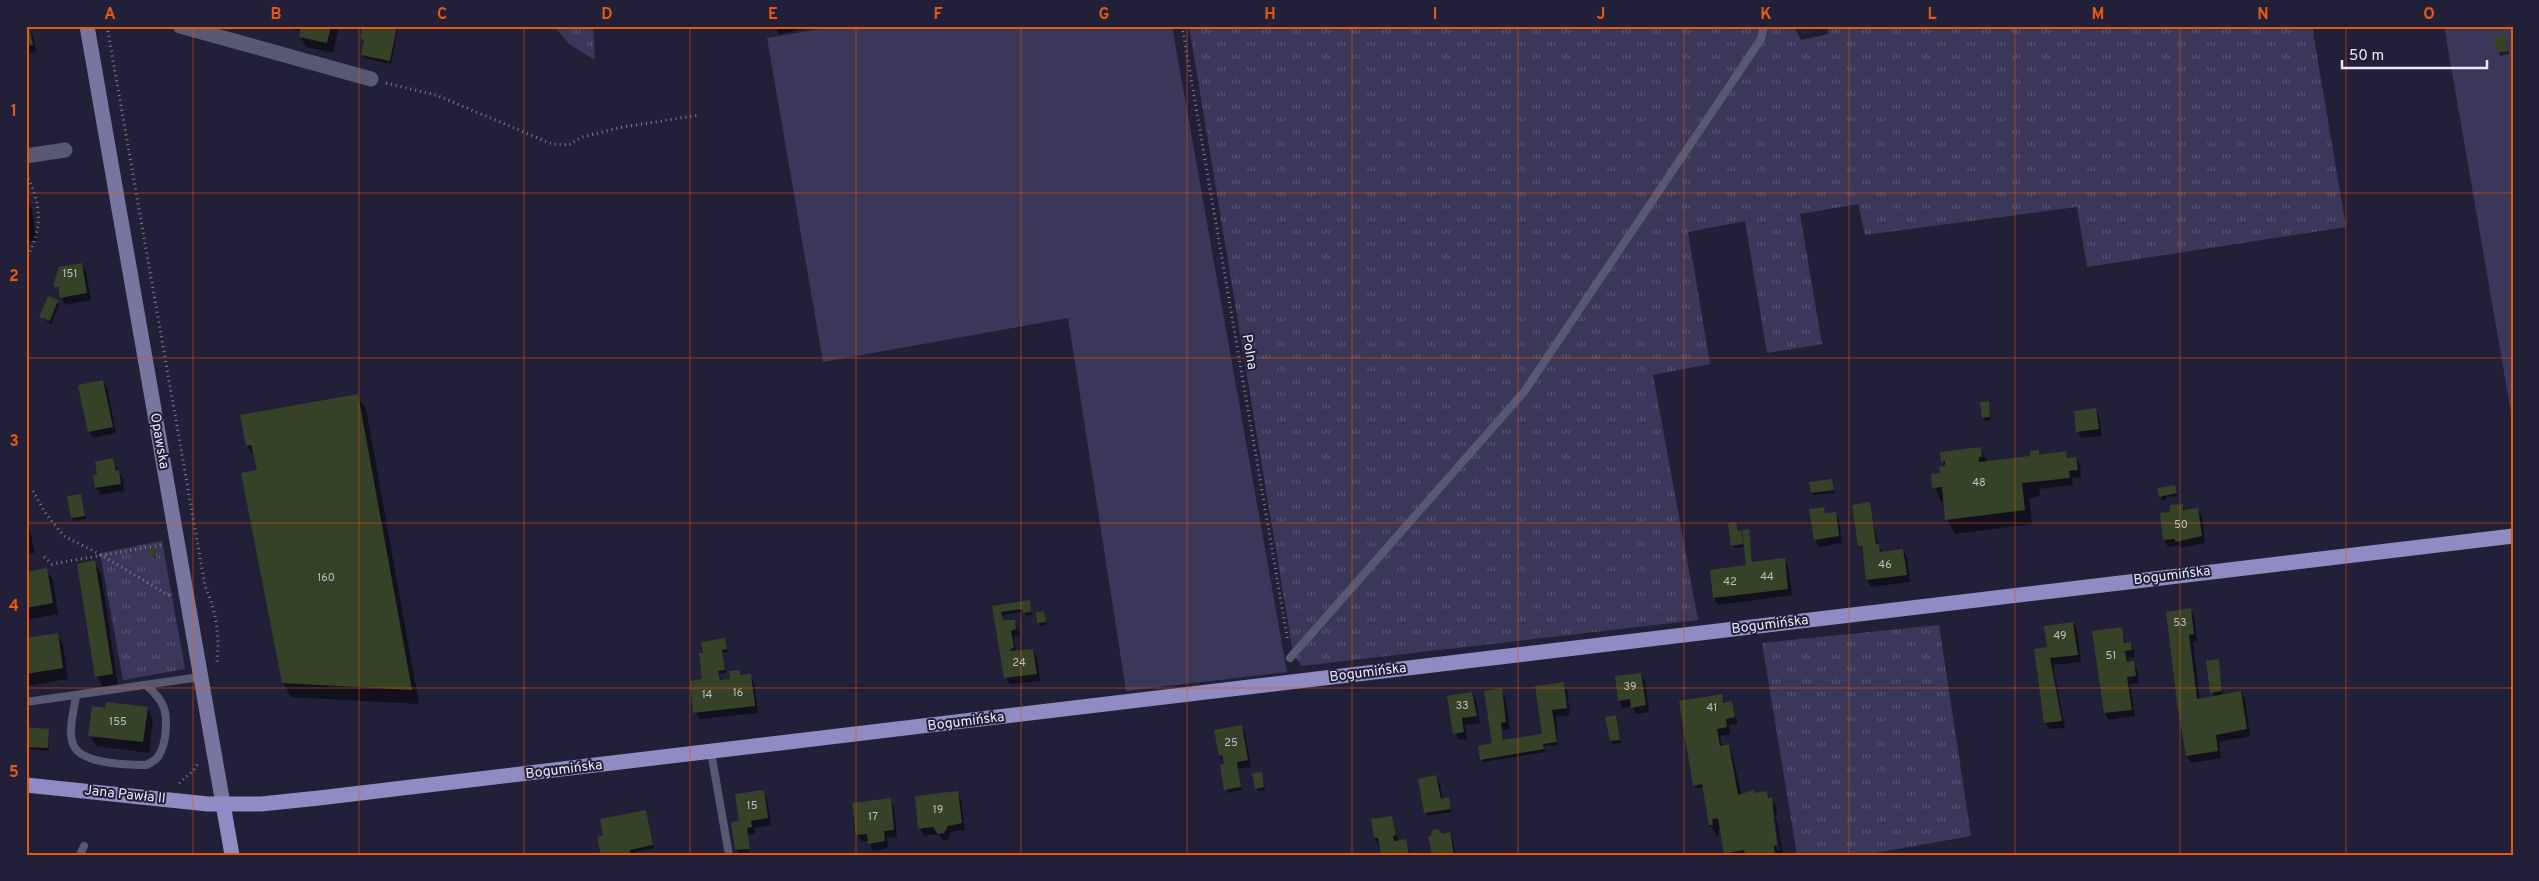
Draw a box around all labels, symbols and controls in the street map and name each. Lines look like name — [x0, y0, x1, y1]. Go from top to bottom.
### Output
text: A — [104, 5, 116, 25]
text: B — [270, 5, 282, 25]
text: C — [437, 5, 447, 25]
text: D — [601, 5, 613, 25]
text: E — [768, 5, 778, 25]
text: F — [933, 5, 943, 25]
text: G — [1099, 5, 1109, 25]
text: H — [1264, 5, 1276, 25]
text: I — [1433, 5, 1437, 25]
text: J — [1597, 5, 1605, 25]
text: K — [1760, 5, 1772, 25]
text: L — [1927, 5, 1937, 25]
text: M — [2092, 5, 2104, 25]
text: N — [2257, 5, 2269, 25]
text: O — [2423, 5, 2435, 25]
scale bar — [2342, 38, 2486, 70]
text: 50 m — [2349, 47, 2384, 66]
text: 1 — [11, 102, 17, 122]
text: 2 — [9, 267, 19, 287]
house number: 151 — [62, 267, 78, 281]
street label: Polna — [1238, 333, 1260, 371]
street label: Opawska — [146, 412, 172, 470]
text: 3 — [9, 432, 19, 452]
house number: 48 — [1972, 476, 1986, 490]
house number: 50 — [2174, 518, 2188, 532]
house number: 46 — [1878, 558, 1892, 572]
street label: Bogumińska — [2132, 563, 2212, 589]
house number: 44 — [1760, 570, 1774, 584]
house number: 160 — [317, 571, 335, 585]
house number: 42 — [1723, 575, 1737, 589]
text: 4 — [9, 597, 19, 617]
street label: Bogumińska — [1730, 612, 1810, 638]
house number: 53 — [2173, 616, 2187, 630]
house number: 49 — [2053, 629, 2067, 643]
house number: 51 — [2106, 649, 2116, 663]
house number: 24 — [1012, 656, 1026, 670]
street label: Bogumińska — [1328, 660, 1408, 686]
house number: 39 — [1624, 680, 1636, 694]
house number: 16 — [733, 686, 743, 700]
house number: 14 — [702, 688, 713, 702]
house number: 33 — [1455, 699, 1469, 713]
house number: 41 — [1707, 701, 1717, 715]
street label: Bogumińska — [926, 709, 1006, 735]
house number: 155 — [109, 715, 127, 729]
house number: 25 — [1224, 736, 1238, 750]
street label: Bogumińska — [524, 757, 604, 783]
text: 5 — [9, 763, 19, 783]
street label: Jana Pawła II — [83, 782, 167, 808]
house number: 15 — [747, 799, 758, 813]
house number: 19 — [933, 803, 943, 817]
house number: 17 — [868, 810, 878, 824]

